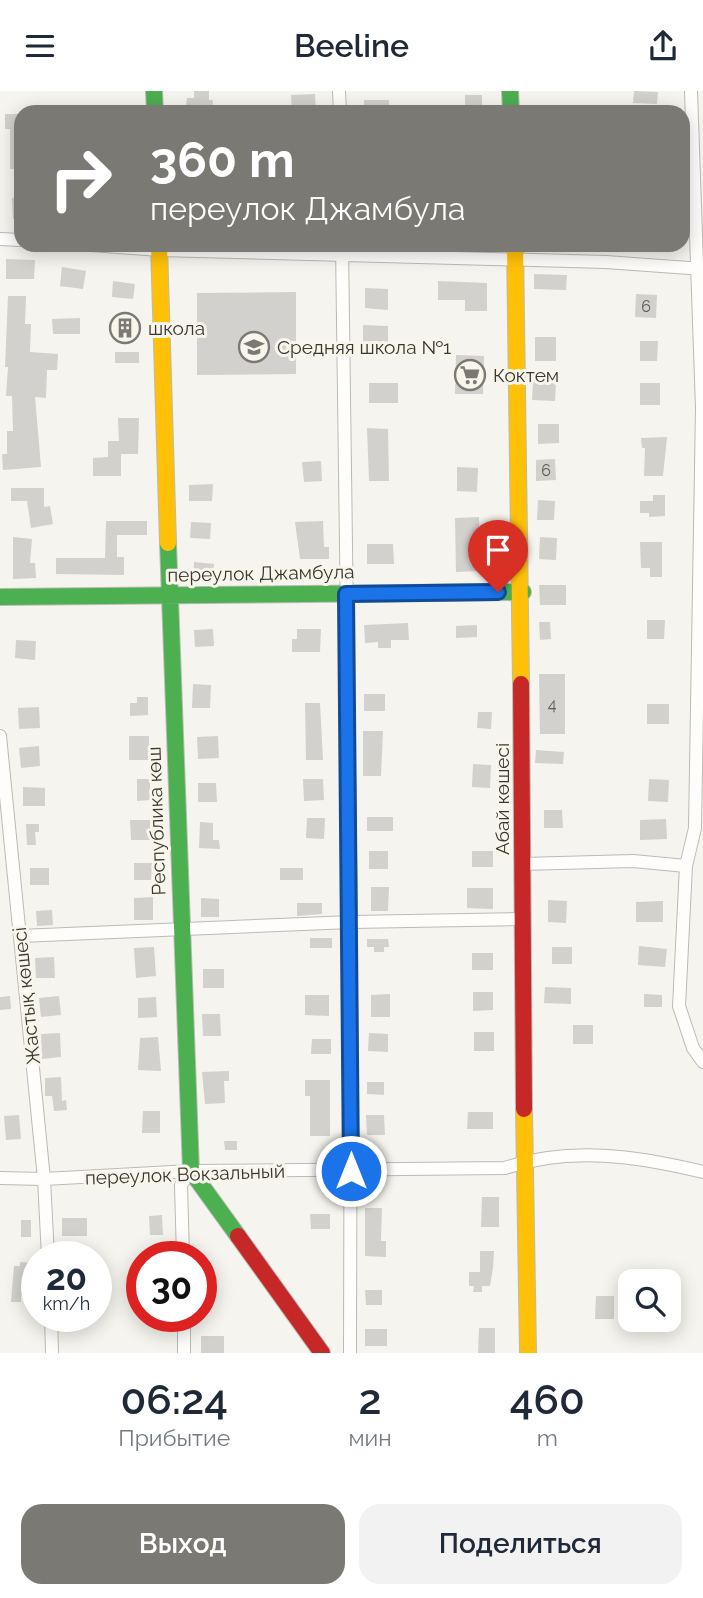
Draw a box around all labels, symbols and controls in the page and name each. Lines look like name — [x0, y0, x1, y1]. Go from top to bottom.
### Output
icon: menu — [21, 27, 59, 65]
text: Beeline — [294, 27, 409, 64]
icon: share — [644, 27, 682, 65]
text: 360 m — [150, 131, 295, 188]
icon: right — [35, 133, 126, 224]
text: переулок Джамбула — [150, 190, 465, 227]
house number: 6 — [641, 297, 651, 316]
building icon: школа — [108, 311, 142, 345]
place label: школа — [148, 317, 205, 339]
school or university icon: Средняя школа №1 — [237, 330, 271, 364]
place label: Средняя школа №1 — [277, 336, 451, 358]
supermarket icon: Коктем — [453, 358, 487, 392]
place label: Коктем — [493, 364, 559, 386]
house number: 6 — [541, 461, 551, 480]
pin — [468, 520, 528, 592]
icon: arrive — [479, 531, 517, 569]
street label: переулок Джамбула — [167, 560, 355, 586]
house number: 4 — [548, 695, 557, 714]
street label: Абай көшесі — [491, 743, 513, 855]
street label: Республика көш — [142, 746, 170, 896]
street label: Жастық көшесі — [8, 926, 44, 1066]
position arrow — [314, 1134, 388, 1208]
street label: переулок Вокзальный — [85, 1160, 285, 1188]
speed limit sign: 30 — [126, 1241, 217, 1332]
text: 20 — [46, 1257, 87, 1298]
map controls — [618, 1269, 681, 1332]
button: search — [618, 1269, 681, 1332]
text: km/h — [43, 1293, 90, 1314]
text: 06:24 — [121, 1375, 228, 1424]
text: 2 — [358, 1375, 382, 1424]
text: 460 — [510, 1375, 585, 1424]
text: Прибытие — [118, 1424, 230, 1451]
text: мин — [348, 1424, 392, 1451]
text: m — [537, 1424, 558, 1451]
button: Выход — [21, 1504, 345, 1584]
button: Поделиться — [359, 1504, 682, 1584]

